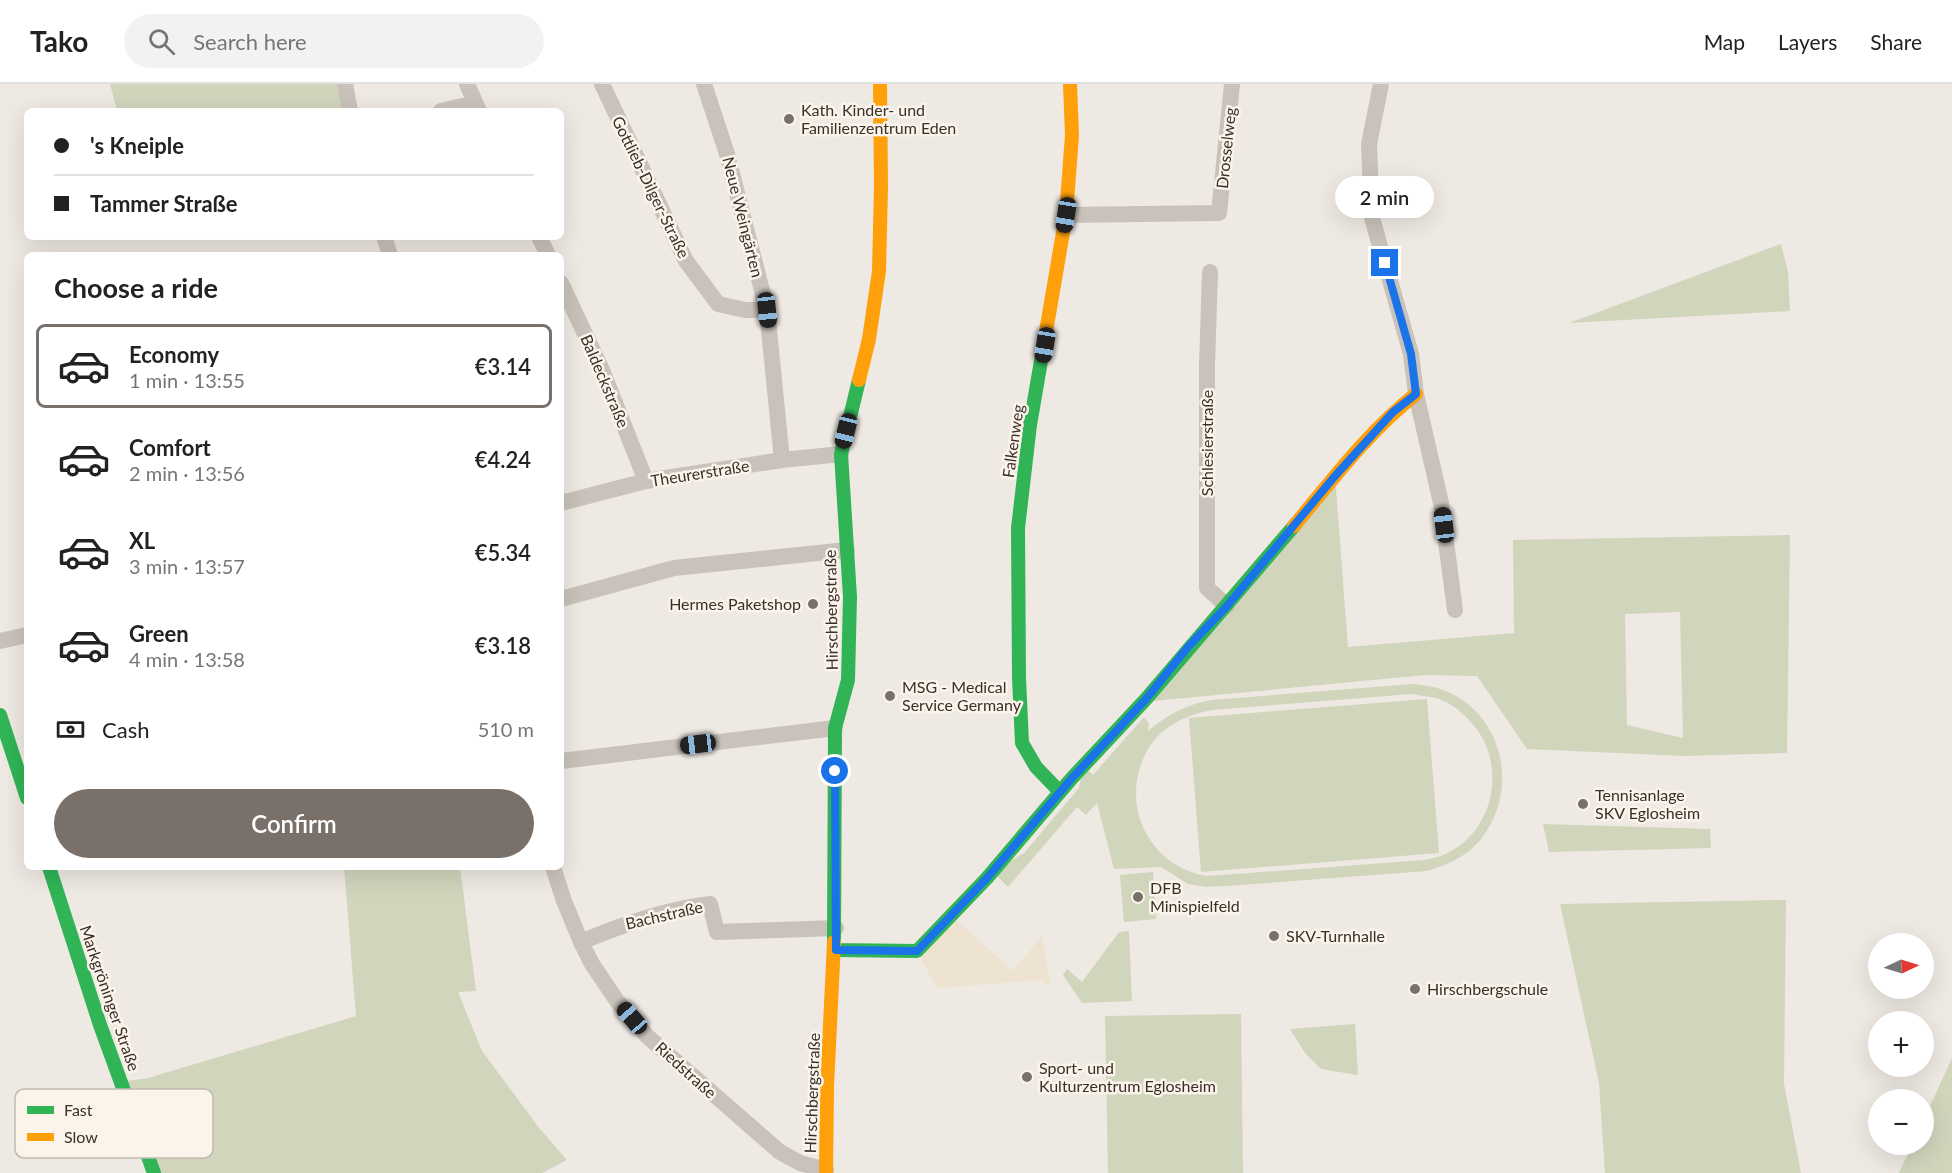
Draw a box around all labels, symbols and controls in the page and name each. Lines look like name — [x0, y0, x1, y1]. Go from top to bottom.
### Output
search box — [124, 14, 544, 68]
text: Tako — [30, 24, 88, 58]
icon: search — [145, 25, 178, 58]
text: Search here — [193, 28, 307, 55]
text: Map — [1704, 29, 1745, 54]
text: Layers — [1778, 29, 1837, 54]
text: Share — [1870, 29, 1922, 54]
place label: Kath. Kinder- und Familienzentrum Eden — [801, 100, 956, 137]
street label: Drosselweg — [1212, 106, 1239, 190]
marker: Kath. Kinder- und Familienzentrum Eden — [782, 112, 796, 126]
street label: Gottlieb-Dilger-Straße — [609, 113, 694, 261]
text: 's Kneiple — [90, 132, 184, 159]
street label: Neue Weingärten — [719, 155, 768, 279]
callout: 2 min — [1336, 176, 1434, 218]
text: 2 min — [1360, 185, 1409, 209]
text: Tammer Straße — [90, 190, 238, 217]
car — [1054, 196, 1078, 234]
route end — [1371, 249, 1398, 276]
text: Choose a ride — [54, 271, 218, 304]
car — [756, 291, 778, 329]
car — [1033, 326, 1057, 364]
street label: Baldeckstraße — [577, 331, 634, 430]
icon: car — [57, 339, 111, 393]
text: Economy — [129, 341, 219, 368]
text: €3.14 — [475, 353, 531, 380]
text: 1 min · 13:55 — [129, 368, 245, 392]
street label: Schlesierstraße — [1197, 390, 1216, 496]
street label: Falkenweg — [998, 403, 1027, 479]
car — [833, 411, 859, 451]
icon: car — [57, 432, 111, 486]
text: Comfort — [129, 434, 211, 461]
text: €4.24 — [475, 446, 531, 473]
street label: Theurerstraße — [649, 455, 750, 490]
text: 2 min · 13:56 — [129, 461, 245, 485]
car — [1433, 506, 1455, 544]
icon: car — [57, 525, 111, 579]
text: XL — [129, 527, 155, 554]
text: €5.34 — [475, 539, 531, 566]
street label: Hirschbergstraße — [820, 550, 841, 670]
text: 3 min · 13:57 — [129, 554, 245, 578]
place label: Hermes Paketshop — [669, 594, 801, 613]
marker: Hermes Paketshop — [806, 597, 820, 611]
icon: car — [57, 618, 111, 672]
text: Green — [129, 620, 189, 647]
text: €3.18 — [475, 632, 531, 659]
text: 4 min · 13:58 — [129, 647, 245, 671]
place label: MSG - Medical Service Germany — [902, 677, 1022, 714]
marker: MSG - Medical Service Germany — [883, 689, 897, 703]
icon: cash — [54, 713, 87, 746]
text: Cash — [102, 716, 149, 743]
text: 510 m — [478, 717, 534, 741]
car — [679, 733, 717, 755]
route start — [821, 757, 848, 784]
place label: Tennisanlage SKV Eglosheim — [1595, 785, 1700, 822]
button: Confirm — [54, 789, 534, 858]
marker: Tennisanlage SKV Eglosheim — [1576, 797, 1590, 811]
place label: DFB Minispielfeld — [1150, 878, 1240, 915]
marker: DFB Minispielfeld — [1131, 890, 1145, 904]
street label: Bachstraße — [623, 896, 704, 933]
street label: Markgröninger Straße — [77, 923, 144, 1073]
place label: SKV-Turnhalle — [1286, 926, 1385, 945]
marker: SKV-Turnhalle — [1267, 929, 1281, 943]
north arrow — [1868, 933, 1934, 999]
map controls — [1868, 933, 1934, 1155]
place label: Hirschbergschule — [1427, 979, 1548, 998]
marker: Hirschbergschule — [1408, 982, 1422, 996]
car — [613, 999, 651, 1037]
button: + — [1868, 1011, 1934, 1077]
street label: Hirschbergstraße — [800, 1032, 823, 1154]
street label: Riedstraße — [652, 1037, 721, 1102]
place label: Sport- und Kulturzentrum Eglosheim — [1039, 1058, 1216, 1095]
marker: Sport- und Kulturzentrum Eglosheim — [1020, 1070, 1034, 1084]
legend — [15, 1089, 213, 1158]
button: − — [1868, 1089, 1934, 1155]
text: Fast — [64, 1100, 93, 1119]
text: Slow — [64, 1127, 98, 1146]

